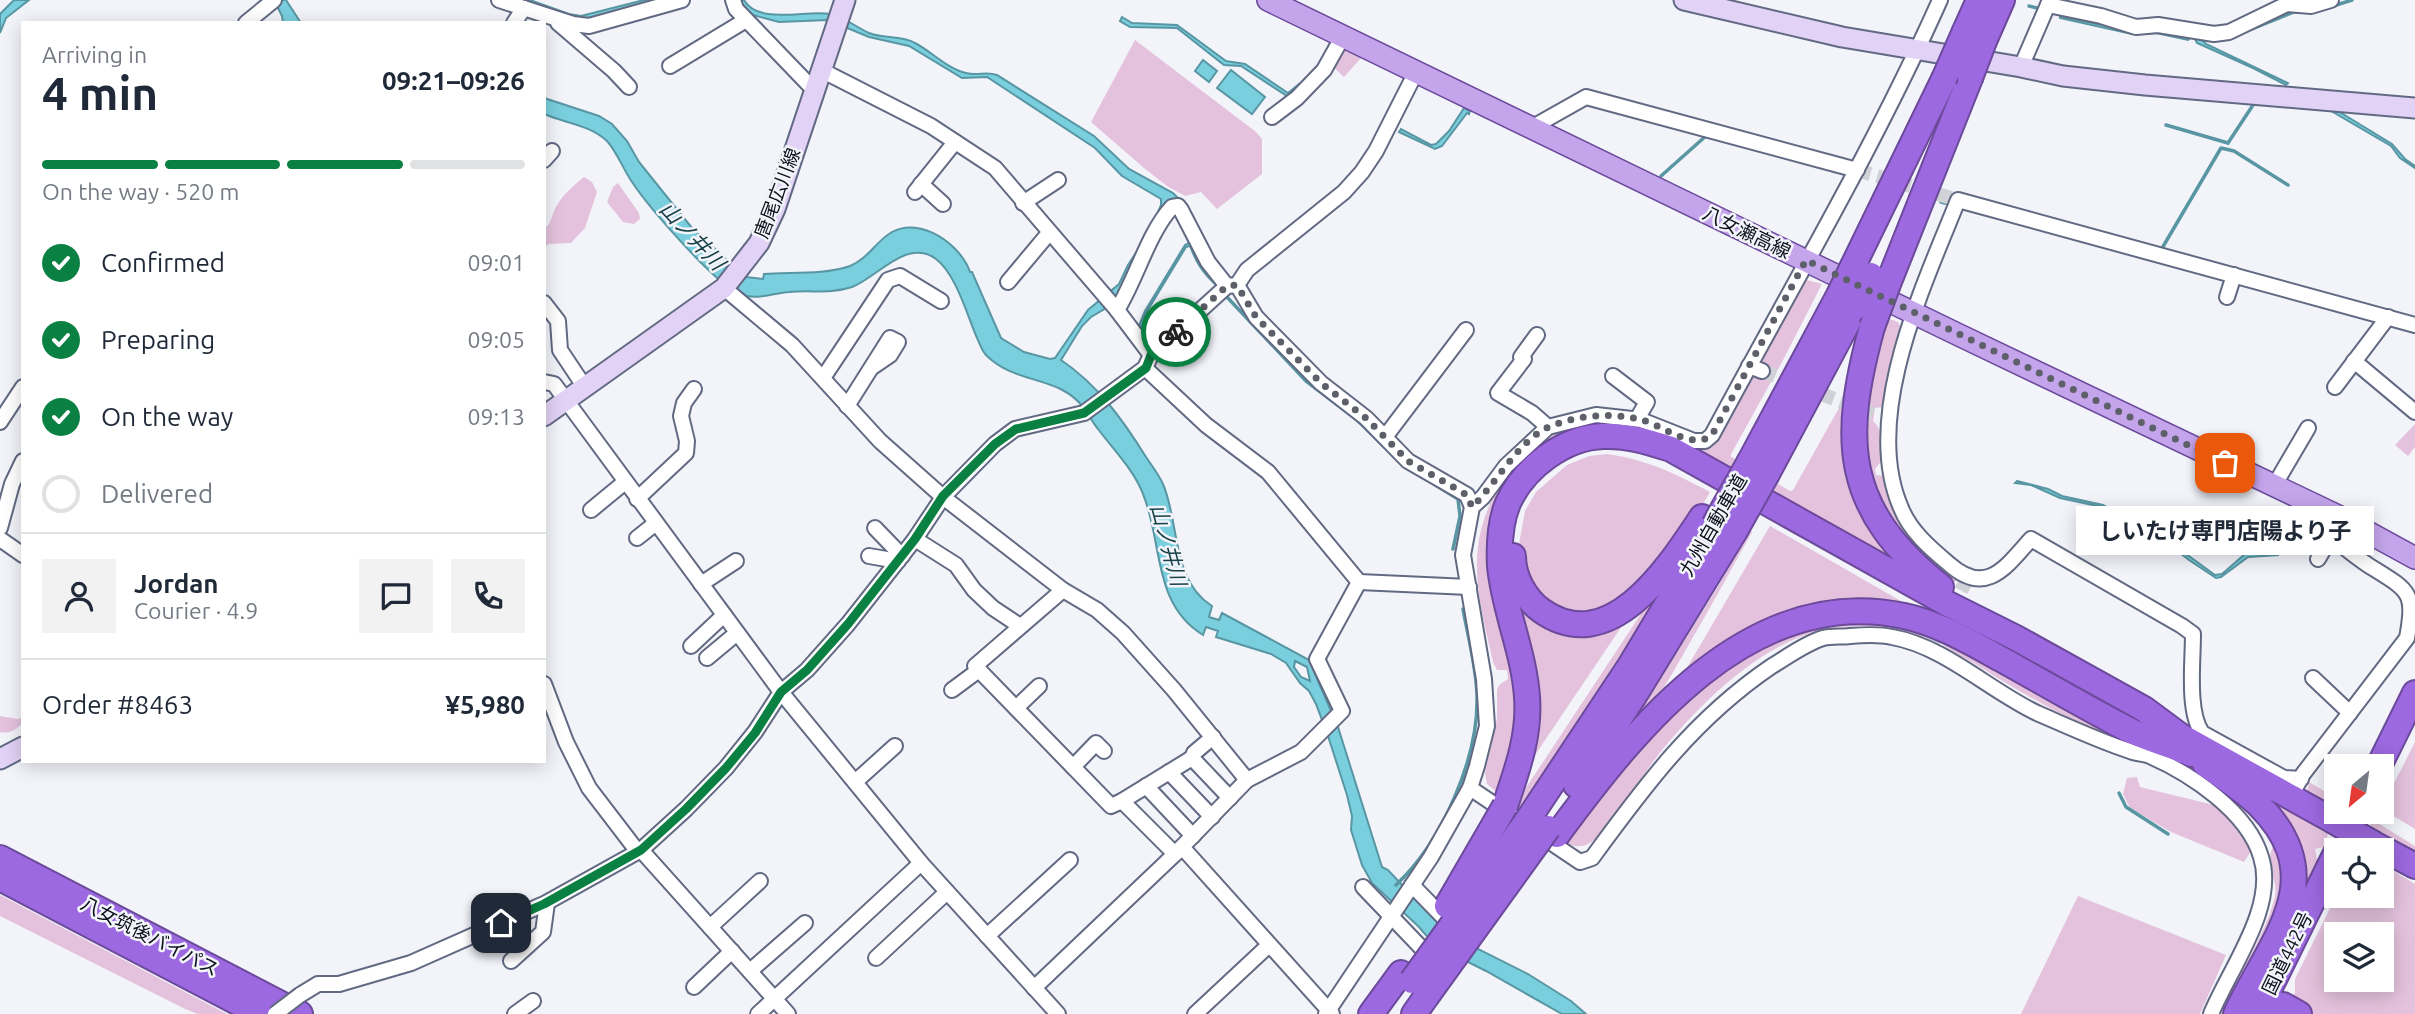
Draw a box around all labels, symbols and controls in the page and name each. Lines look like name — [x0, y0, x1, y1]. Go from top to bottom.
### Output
text: Arriving in — [42, 42, 147, 67]
text: 09:21–09:26 — [382, 66, 525, 95]
text: 4 min — [42, 67, 158, 119]
street label: 唐尾広川線 — [750, 145, 804, 241]
text: On the way · 520 m — [42, 179, 239, 204]
water label: 山ノ井川 — [655, 196, 732, 276]
street label: 八女瀬高線 — [1699, 201, 1795, 263]
icon: check — [42, 244, 80, 282]
text: Confirmed — [101, 248, 225, 277]
text: 09:01 — [467, 250, 525, 275]
courier — [1141, 297, 1211, 367]
icon: bike — [1157, 313, 1195, 351]
icon: check — [42, 321, 80, 359]
text: Preparing — [101, 325, 215, 354]
text: 09:05 — [467, 327, 525, 352]
icon: check — [42, 398, 80, 436]
text: On the way — [101, 402, 233, 431]
text: 09:13 — [467, 404, 525, 429]
pin — [2195, 433, 2255, 493]
icon: bag — [2206, 444, 2244, 482]
street label: 九州自動車道 — [1675, 470, 1751, 580]
text: Delivered — [101, 479, 213, 508]
water label: 山ノ井川 — [1147, 501, 1192, 590]
callout: しいたけ専門店陽より子 — [2076, 505, 2374, 554]
text: しいたけ専門店陽より子 — [2099, 518, 2351, 543]
button: person — [42, 559, 116, 633]
button: chat — [359, 559, 433, 633]
button: phone — [451, 559, 525, 633]
text: Jordan — [134, 569, 219, 598]
text: Courier · 4.9 — [134, 598, 258, 623]
text: Order #8463 — [42, 690, 193, 719]
text: ¥5,980 — [445, 690, 525, 719]
north arrow — [2324, 754, 2394, 824]
map controls — [2324, 754, 2394, 992]
button: locate — [2324, 838, 2394, 908]
street label: 八女筑後バイパス — [77, 892, 223, 980]
pin — [471, 893, 531, 953]
icon: home — [482, 904, 520, 942]
street label: 国道442号 — [2258, 908, 2316, 998]
button: layers — [2324, 922, 2394, 992]

